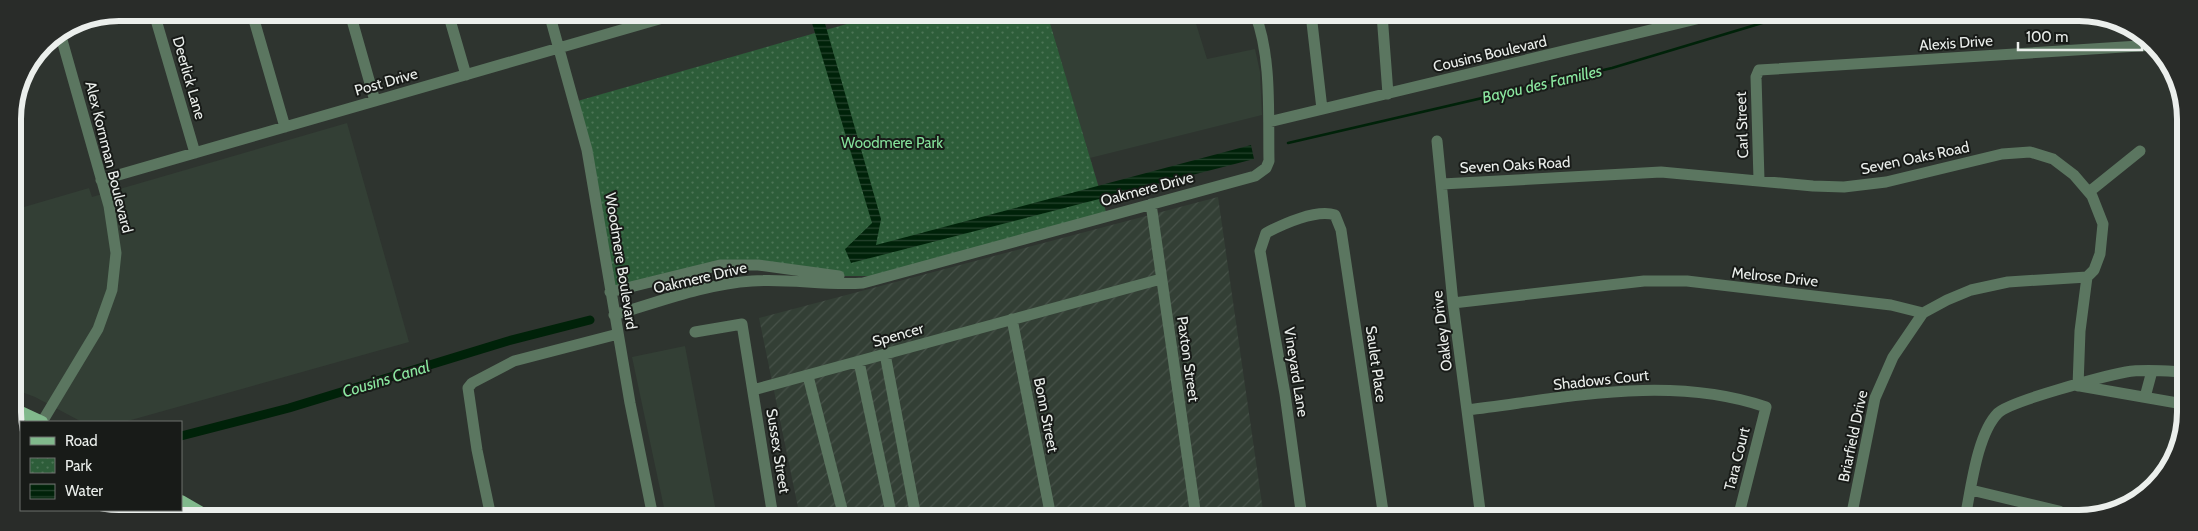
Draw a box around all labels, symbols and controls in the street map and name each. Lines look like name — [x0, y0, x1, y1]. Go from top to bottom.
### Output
scale bar — [2018, 20, 2142, 52]
text: 100 m — [2026, 28, 2068, 46]
street label: Alexis Drive — [1919, 31, 1994, 55]
street label: Cousins Boulevard — [1431, 32, 1549, 76]
street label: Deerlick Lane — [169, 35, 209, 122]
water label: Bayou des Familles — [1480, 61, 1604, 107]
street label: Post Drive — [352, 64, 420, 100]
street label: Alex Kornman Boulevard — [81, 79, 137, 235]
street label: Carl Street — [1732, 91, 1752, 159]
park label: Woodmere Park — [841, 134, 943, 152]
street label: Seven Oaks Road — [1859, 138, 1971, 178]
street label: Seven Oaks Road — [1459, 153, 1571, 177]
street label: Oakmere Drive — [1099, 168, 1196, 210]
street label: Woodmere Boulevard — [601, 191, 641, 331]
street label: Oakmere Drive — [651, 258, 749, 298]
street label: Melrose Drive — [1731, 264, 1819, 291]
street label: Oakley Drive — [1428, 289, 1456, 372]
street label: Paxton Street — [1173, 315, 1203, 403]
street label: Spencer — [870, 319, 926, 351]
street label: Saulet Place — [1362, 325, 1390, 404]
street label: Vineyard Lane — [1280, 326, 1312, 419]
water label: Cousins Canal — [340, 357, 432, 401]
street label: Shadows Court — [1552, 366, 1650, 394]
street label: Bonn Street — [1030, 376, 1062, 454]
street label: Briarfield Drive — [1834, 388, 1872, 484]
street label: Sussex Street — [762, 407, 794, 495]
legend — [20, 421, 182, 511]
street label: Tara Court — [1720, 426, 1754, 492]
text: Road — [65, 432, 98, 450]
text: Park — [65, 457, 92, 475]
text: Water — [65, 482, 103, 500]

